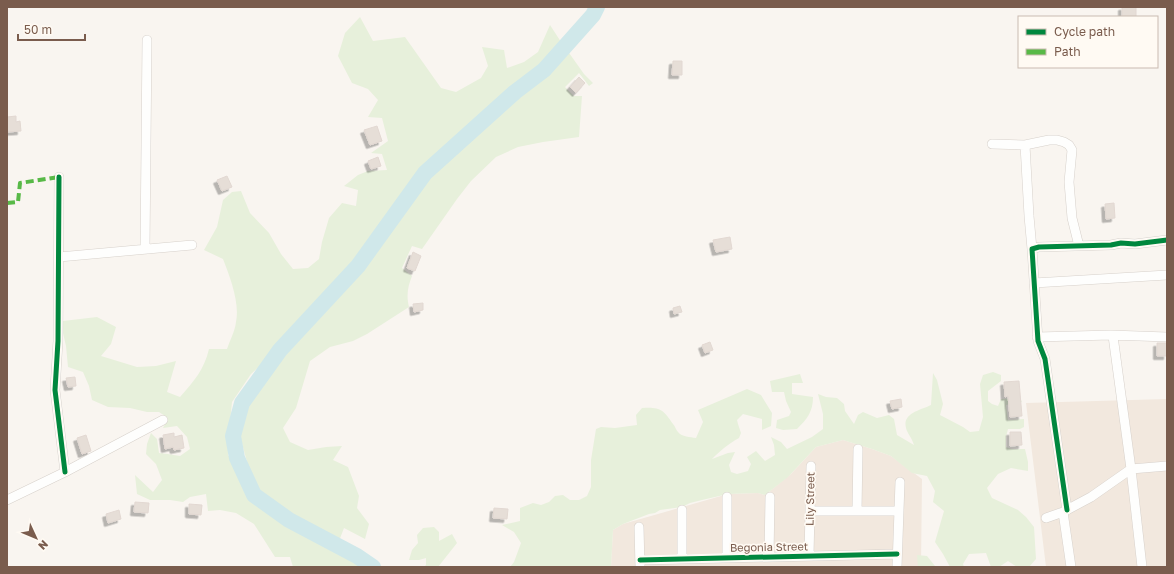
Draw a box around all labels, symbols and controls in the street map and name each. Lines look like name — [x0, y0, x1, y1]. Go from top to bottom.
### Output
scale bar — [18, 16, 85, 42]
legend — [1018, 16, 1158, 68]
text: 50 m — [24, 22, 52, 37]
text: Cycle path — [1054, 24, 1115, 39]
text: Path — [1054, 44, 1081, 59]
street label: Lily Street — [803, 472, 816, 526]
north arrow — [16, 518, 56, 558]
text: N — [36, 538, 51, 553]
street label: Begonia Street — [730, 539, 808, 554]

